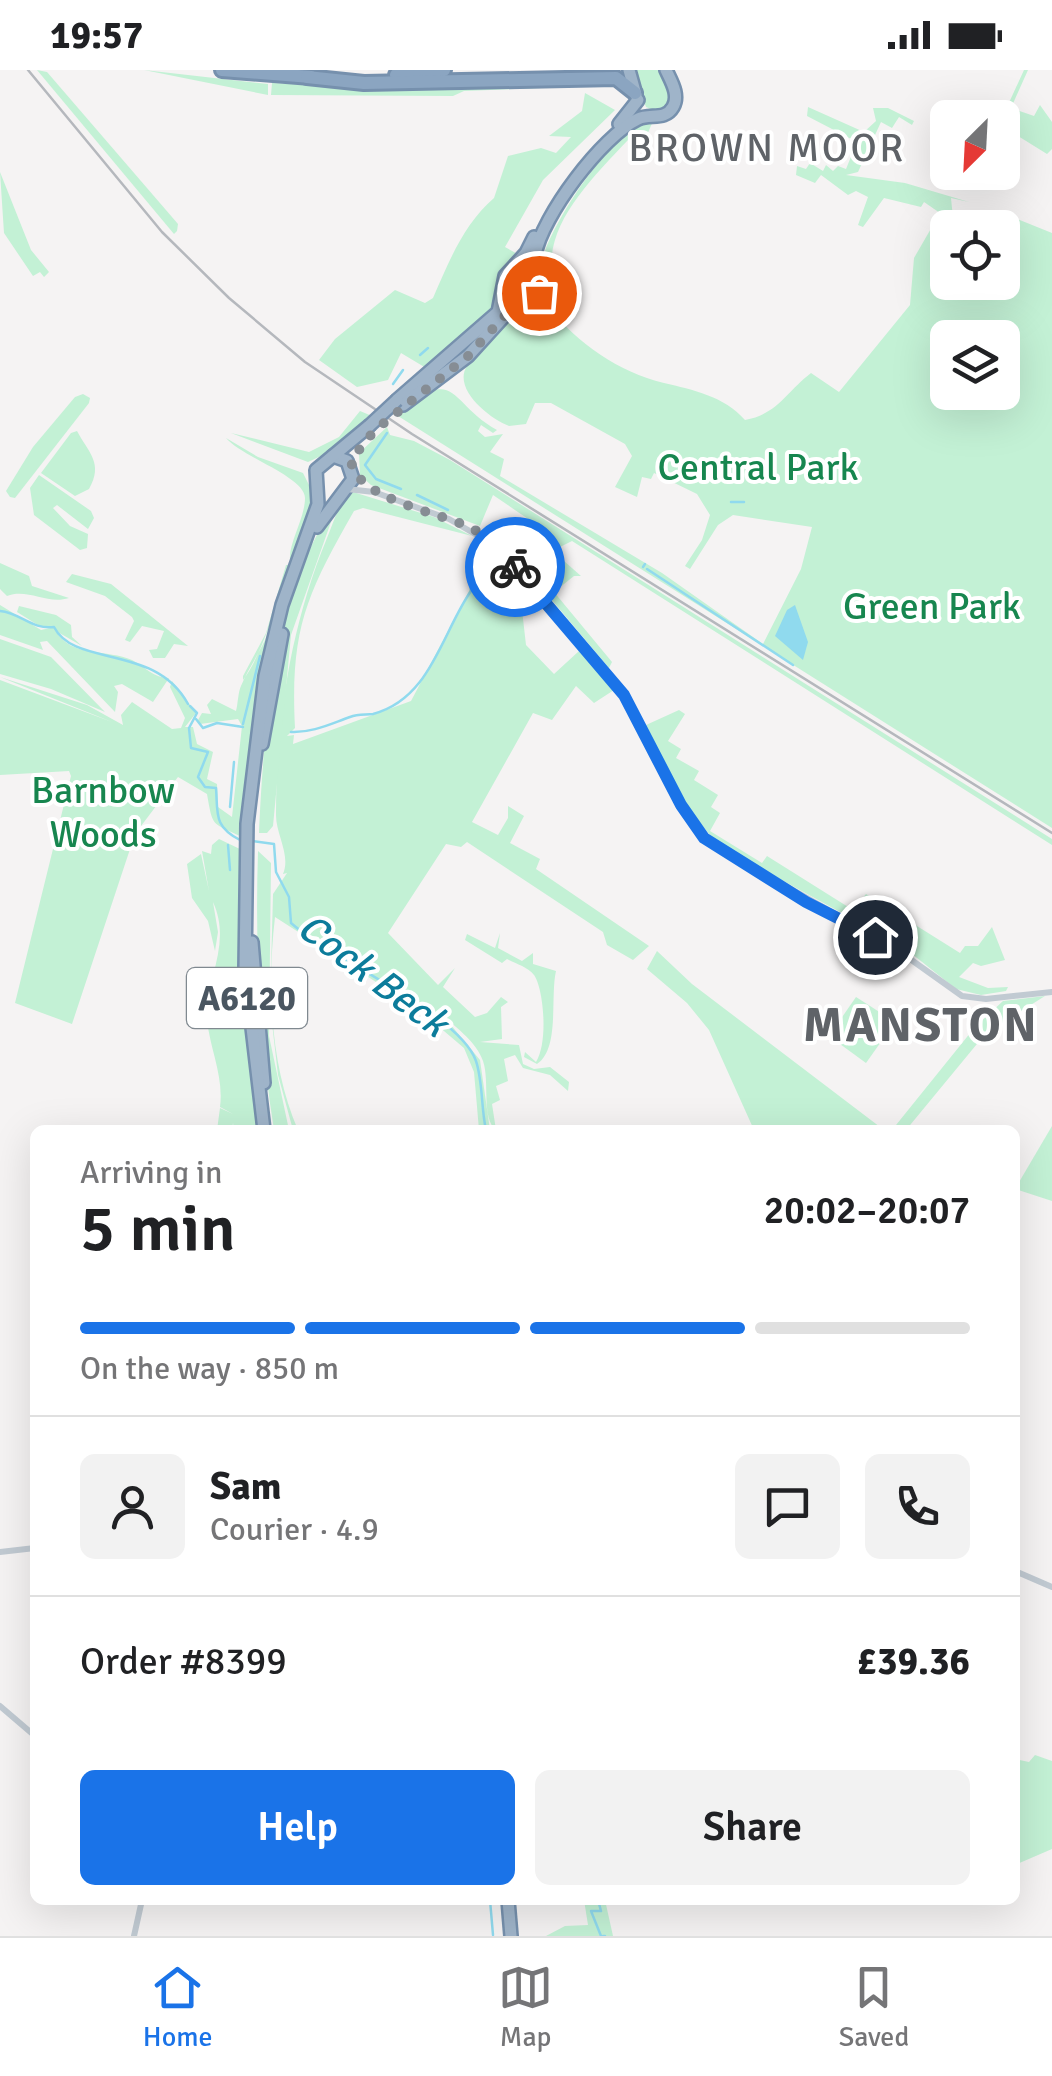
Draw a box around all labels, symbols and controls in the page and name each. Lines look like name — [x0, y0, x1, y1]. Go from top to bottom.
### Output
text: 19:57 — [50, 12, 143, 59]
north arrow — [930, 100, 1020, 190]
map controls — [930, 100, 1020, 410]
district label: BROWN MOOR — [628, 123, 906, 173]
button: locate — [930, 210, 1020, 300]
pin — [497, 251, 582, 336]
icon: bag — [512, 266, 567, 321]
button: layers — [930, 320, 1020, 410]
park label: Central Park — [657, 444, 859, 491]
courier — [465, 517, 565, 617]
icon: bike — [488, 540, 543, 595]
park label: Green Park — [843, 583, 1021, 630]
park label: Barnbow Woods — [31, 767, 175, 858]
pin — [833, 895, 918, 980]
water label: Cock Beck — [288, 902, 460, 1050]
icon: home — [848, 910, 903, 965]
road number: A6120 — [187, 968, 307, 1028]
district label: MANSTON — [803, 996, 1039, 1055]
text: Arriving in — [80, 1153, 222, 1192]
text: 20:02–20:07 — [764, 1187, 970, 1234]
text: 5 min — [80, 1189, 236, 1269]
text: On the way · 850 m — [80, 1349, 339, 1388]
button: person — [80, 1454, 185, 1559]
button: chat — [735, 1454, 840, 1559]
button: phone — [865, 1454, 970, 1559]
text: Sam — [210, 1463, 281, 1510]
text: Courier · 4.9 — [210, 1510, 379, 1549]
text: Order #8399 — [80, 1638, 287, 1685]
text: £39.36 — [857, 1638, 970, 1685]
button: Help — [80, 1770, 515, 1885]
button: Share — [535, 1770, 970, 1885]
tab: Home — [143, 1960, 213, 2054]
tab: Map — [498, 1960, 553, 2054]
tab: Saved — [839, 1960, 909, 2054]

